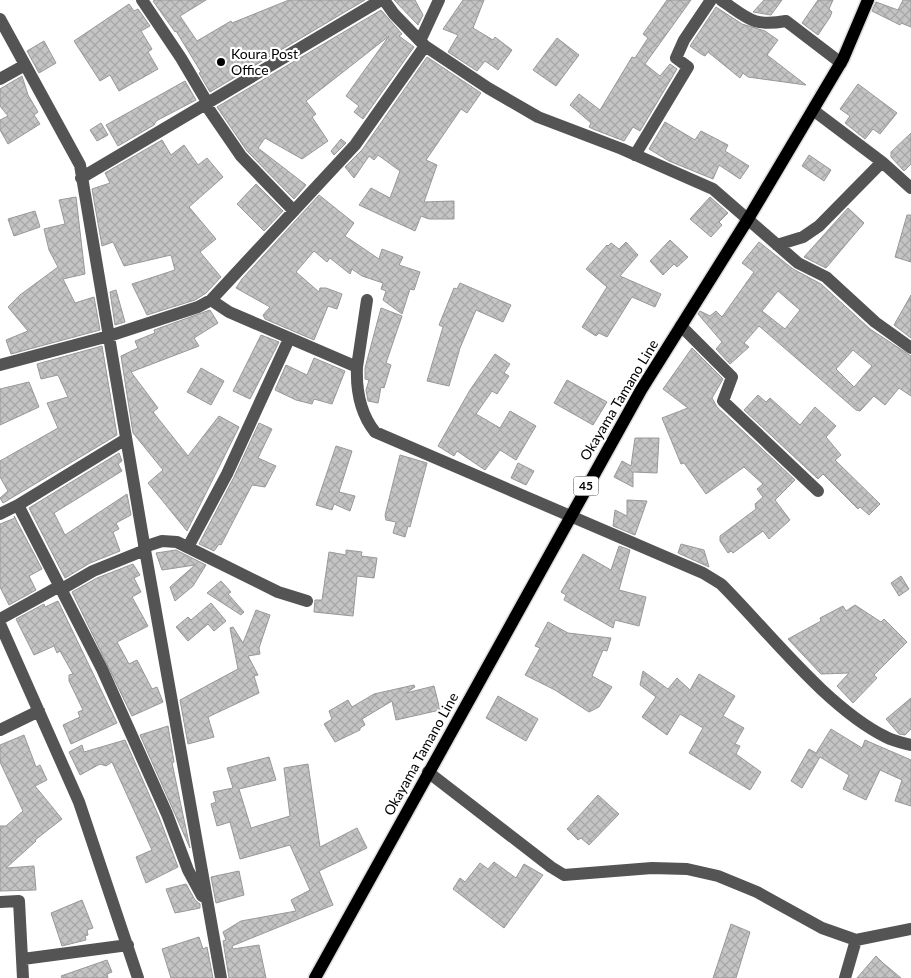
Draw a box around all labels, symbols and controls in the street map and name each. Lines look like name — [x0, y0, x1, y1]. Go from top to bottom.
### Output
place label: Koura Post Office — [231, 45, 298, 78]
marker: Koura Post Office — [215, 56, 227, 68]
street label: Okayama Tamano Line — [576, 336, 661, 463]
road number: 45 — [574, 476, 598, 496]
street label: Okayama Tamano Line — [380, 689, 461, 818]

